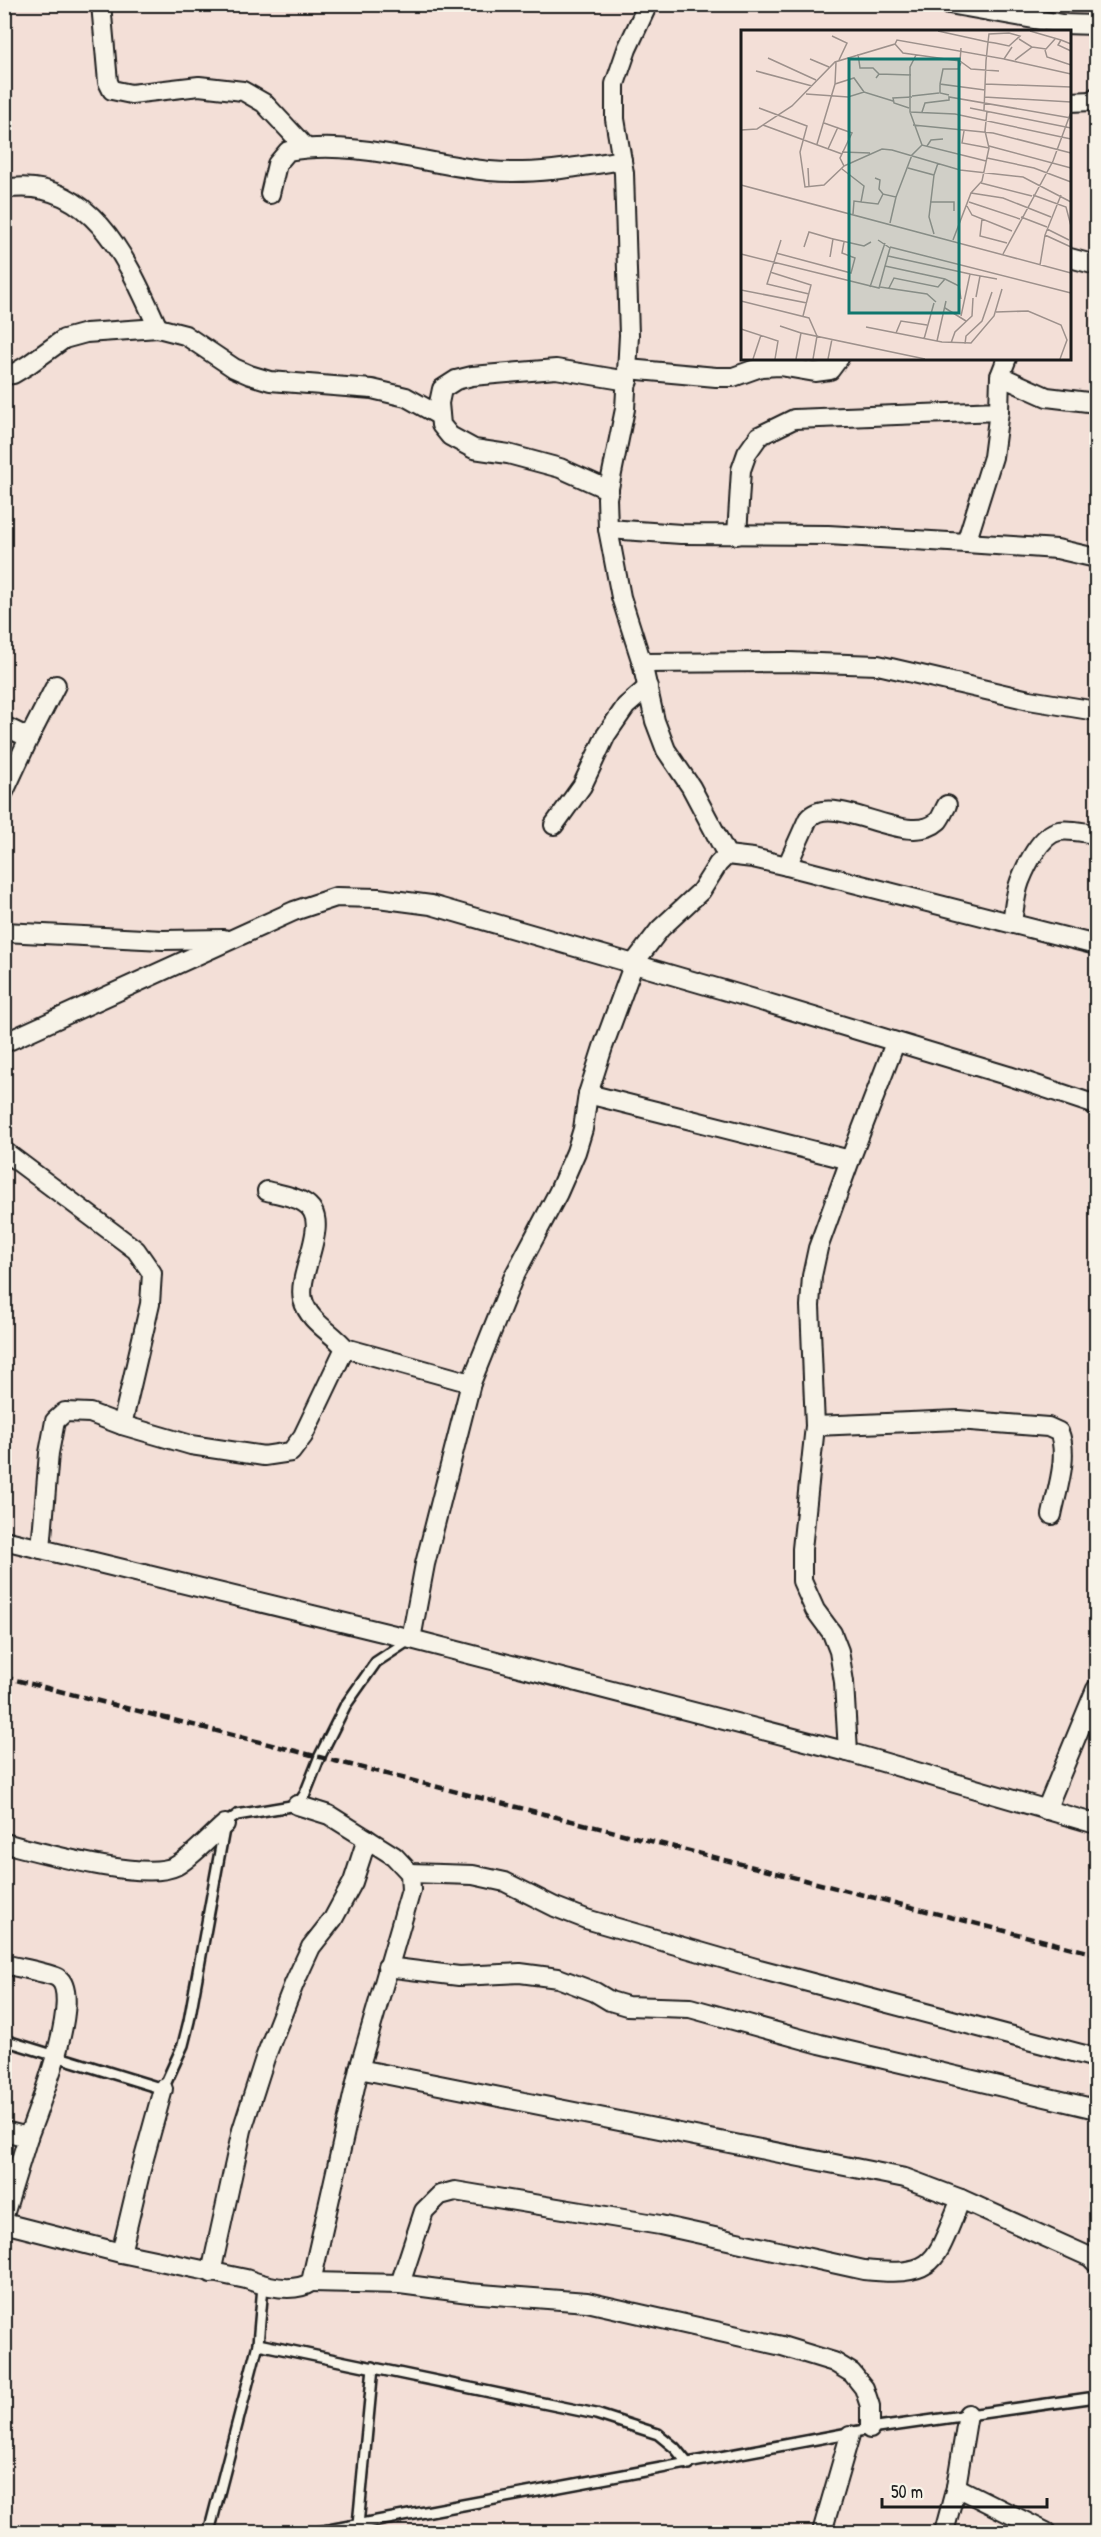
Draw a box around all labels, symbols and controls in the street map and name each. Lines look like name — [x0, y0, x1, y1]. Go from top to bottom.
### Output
inset map — [741, 30, 1071, 360]
scale bar — [882, 2471, 1047, 2509]
text: 50 m — [891, 2479, 923, 2504]

